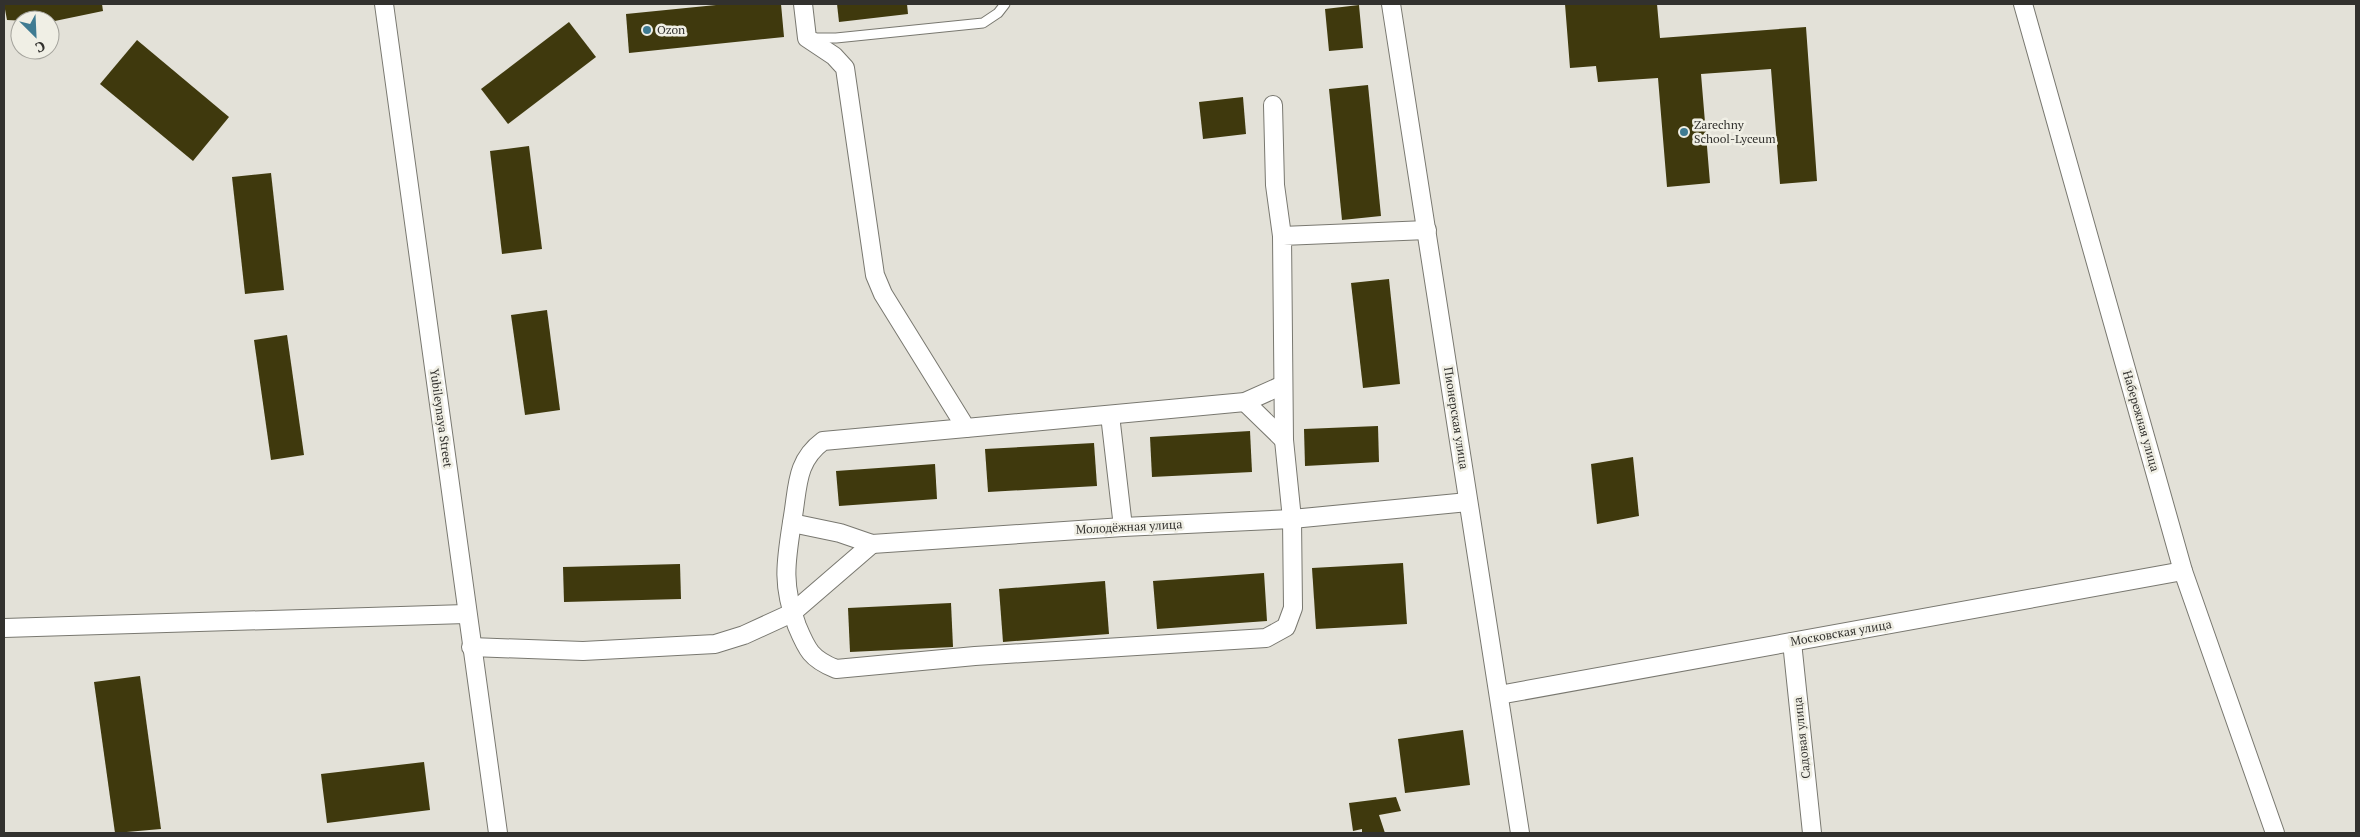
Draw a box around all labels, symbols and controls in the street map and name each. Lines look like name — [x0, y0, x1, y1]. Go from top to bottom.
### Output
north arrow — [10, 10, 60, 60]
place label: Ozon — [657, 22, 685, 37]
marker: Ozon — [641, 24, 653, 36]
text: С — [32, 37, 49, 58]
place label: Zarechny School-Lyceum — [1694, 117, 1776, 146]
marker: Zarechny School-Lyceum — [1678, 126, 1690, 138]
street label: Пионерская улица — [1441, 366, 1472, 470]
street label: Yubileynaya Street — [427, 368, 456, 469]
street label: Набережная улица — [2120, 369, 2163, 473]
street label: Молодёжная улица — [1075, 516, 1183, 537]
street label: Московская улица — [1789, 616, 1893, 649]
street label: Садовая улица — [1790, 696, 1813, 780]

